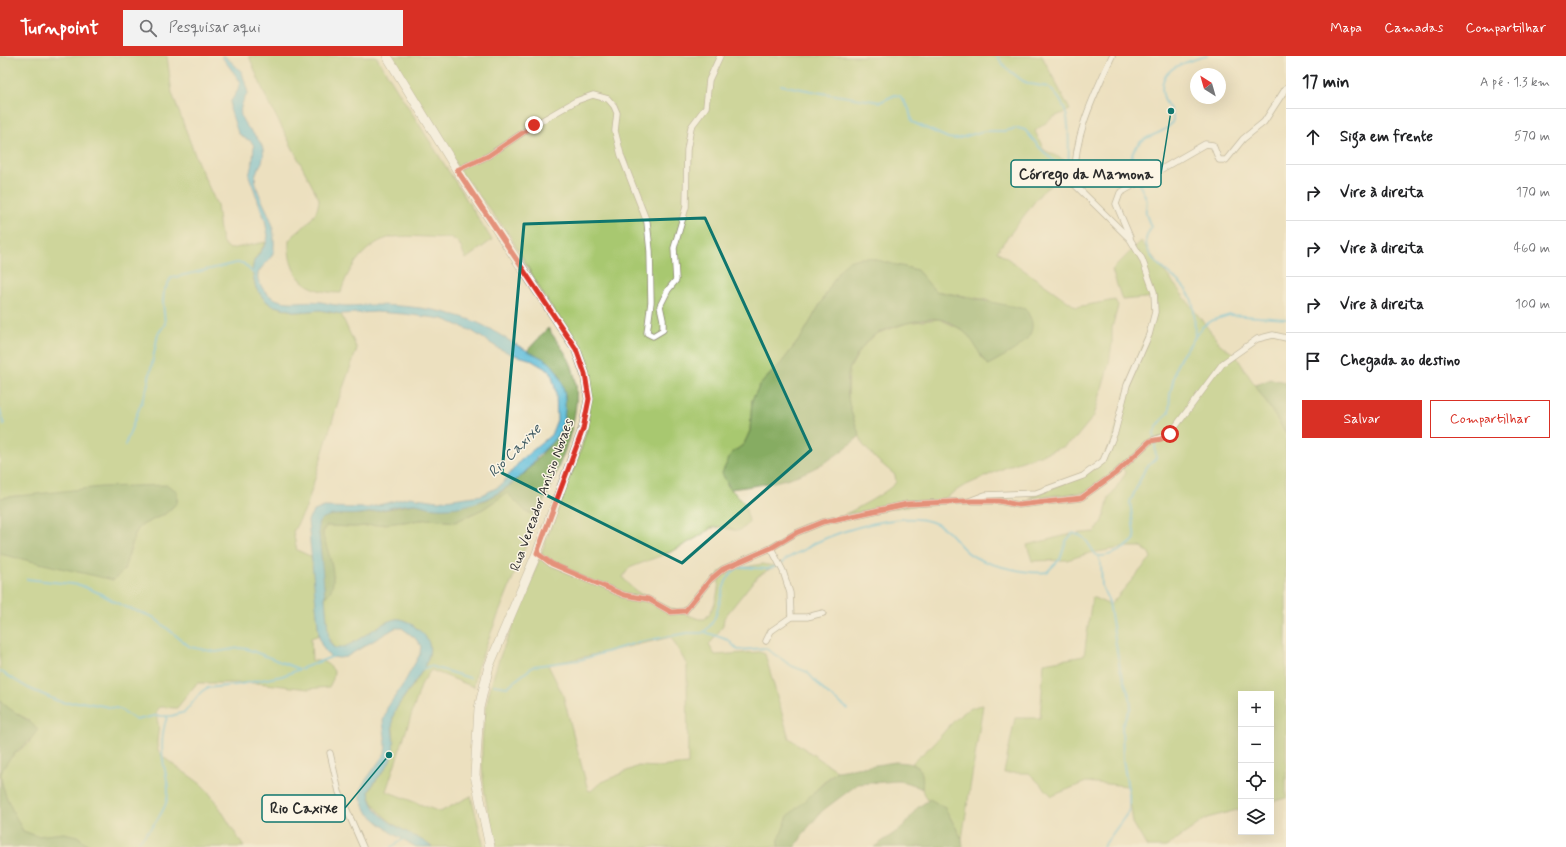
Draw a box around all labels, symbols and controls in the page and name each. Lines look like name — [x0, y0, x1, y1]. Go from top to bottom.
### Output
search box — [123, 10, 403, 46]
text: Turnpoint — [20, 16, 99, 41]
icon: search — [137, 17, 159, 39]
text: Pesquisar aqui — [169, 18, 261, 38]
text: Mapa — [1330, 19, 1362, 37]
text: Camadas — [1384, 19, 1443, 37]
text: Compartilhar — [1465, 19, 1546, 37]
north arrow — [1190, 68, 1226, 104]
text: 17 min — [1302, 71, 1350, 93]
text: A pé · 1.3 km — [1480, 74, 1550, 91]
route end — [525, 116, 543, 134]
icon: ahead — [1302, 126, 1324, 148]
text: Siga em frente — [1340, 127, 1433, 147]
text: 570 m — [1514, 128, 1550, 145]
callout: Córrego da Mamona — [1011, 160, 1161, 187]
text: Córrego da Mamona — [1019, 165, 1154, 187]
icon: right — [1302, 182, 1324, 204]
text: Vire à direita — [1340, 183, 1424, 203]
text: 170 m — [1516, 184, 1550, 201]
icon: right — [1302, 238, 1324, 260]
text: Vire à direita — [1340, 239, 1424, 259]
text: 460 m — [1514, 240, 1550, 257]
icon: right — [1302, 294, 1324, 316]
text: Vire à direita — [1340, 295, 1424, 315]
text: 100 m — [1515, 296, 1550, 313]
icon: arrive — [1302, 350, 1324, 372]
text: Chegada ao destino — [1340, 351, 1460, 371]
button: Salvar — [1302, 400, 1422, 438]
button: Compartilhar — [1430, 400, 1550, 438]
street label: Rua Vereador Anísio Novaes — [506, 416, 578, 574]
water label: Rio Caxixe — [484, 419, 547, 482]
route start — [1161, 425, 1179, 443]
map controls — [1238, 691, 1274, 835]
button: + — [1238, 691, 1274, 727]
button: − — [1238, 727, 1274, 763]
button: locate — [1238, 763, 1274, 799]
callout: Rio Caxixe — [262, 795, 345, 822]
text: Rio Caxixe — [270, 799, 338, 819]
button: layers — [1238, 799, 1274, 835]

